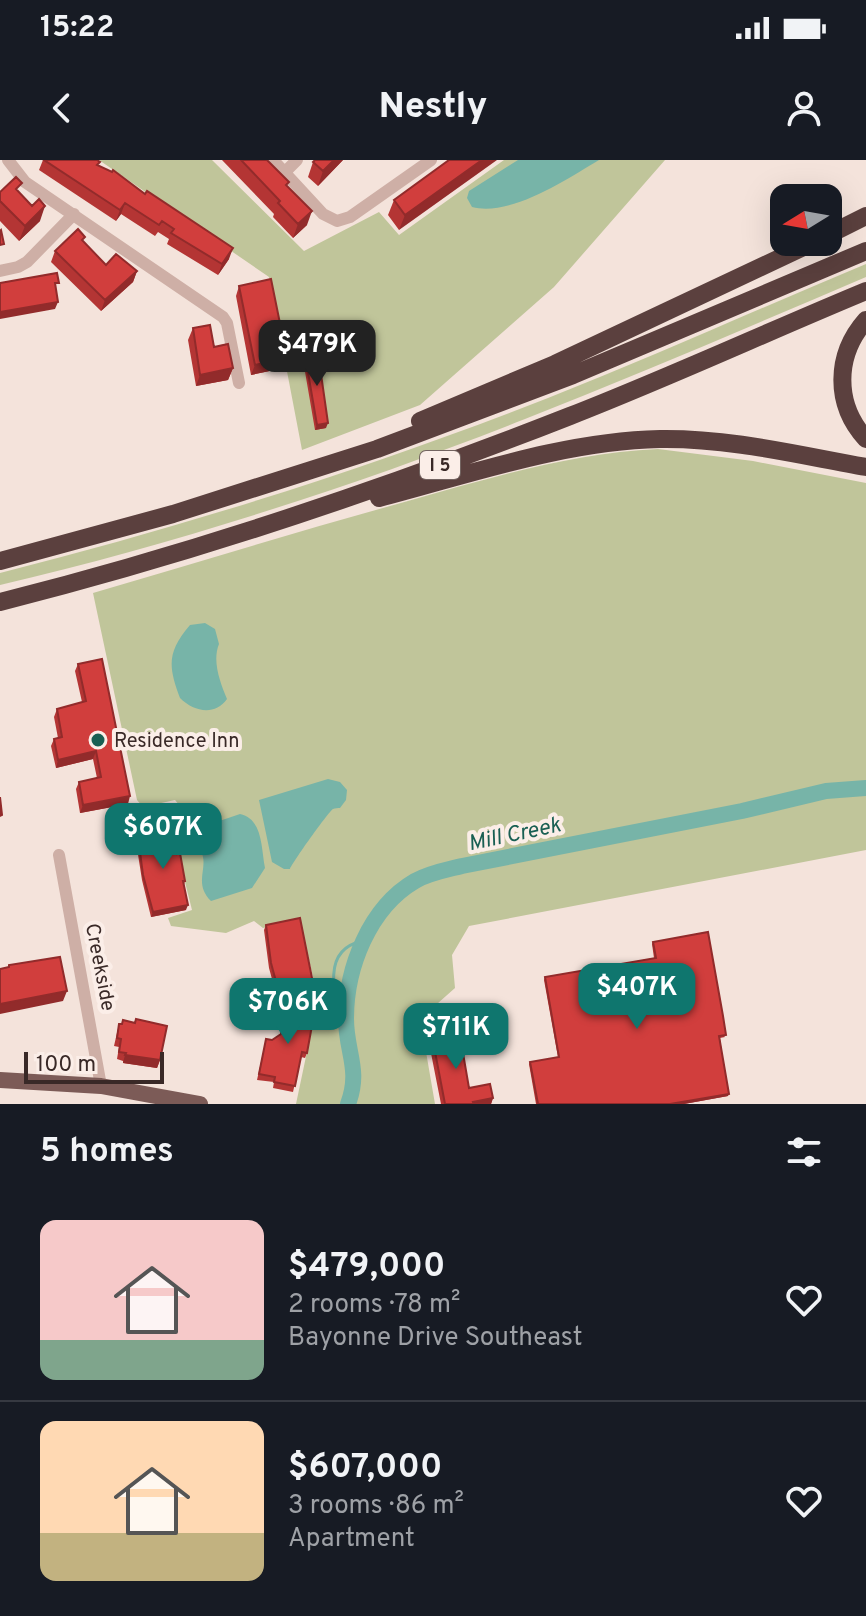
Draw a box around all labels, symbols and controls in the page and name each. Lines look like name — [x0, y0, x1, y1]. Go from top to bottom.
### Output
text: 15:22 — [40, 10, 114, 47]
text: Nestly — [379, 85, 487, 131]
icon: back — [40, 86, 84, 130]
icon: person — [782, 86, 826, 130]
north arrow — [770, 184, 842, 256]
map controls — [770, 184, 842, 256]
pin: $479K — [261, 320, 373, 388]
text: $479K — [277, 329, 357, 362]
road number: I 5 — [420, 451, 460, 479]
place label: Residence Inn — [114, 729, 240, 755]
marker: Residence Inn — [89, 731, 107, 749]
pin: $607K — [107, 803, 219, 871]
text: $607K — [123, 812, 203, 845]
water label: Mill Creek — [466, 812, 564, 858]
street label: Creekside — [78, 921, 120, 1013]
pin: $407K — [581, 963, 693, 1031]
text: $407K — [596, 972, 678, 1005]
pin: $706K — [232, 978, 344, 1046]
text: $706K — [247, 987, 329, 1020]
pin: $711K — [400, 1003, 512, 1071]
text: $711K — [421, 1012, 491, 1045]
scale bar — [24, 1048, 164, 1084]
text: 100 m — [36, 1052, 96, 1079]
icon: filters — [782, 1130, 826, 1174]
text: 5 homes — [40, 1131, 174, 1174]
text: $479,000 — [288, 1246, 445, 1289]
icon: home — [104, 1252, 200, 1348]
icon: heart — [782, 1278, 826, 1322]
text: 2 rooms · 78 m² — [288, 1289, 460, 1322]
text: Bayonne Drive Southeast — [288, 1322, 583, 1355]
text: $607,000 — [288, 1447, 442, 1490]
icon: home — [104, 1453, 200, 1549]
icon: heart — [782, 1479, 826, 1523]
text: 3 rooms · 86 m² — [288, 1490, 464, 1523]
text: Apartment — [288, 1523, 415, 1556]

